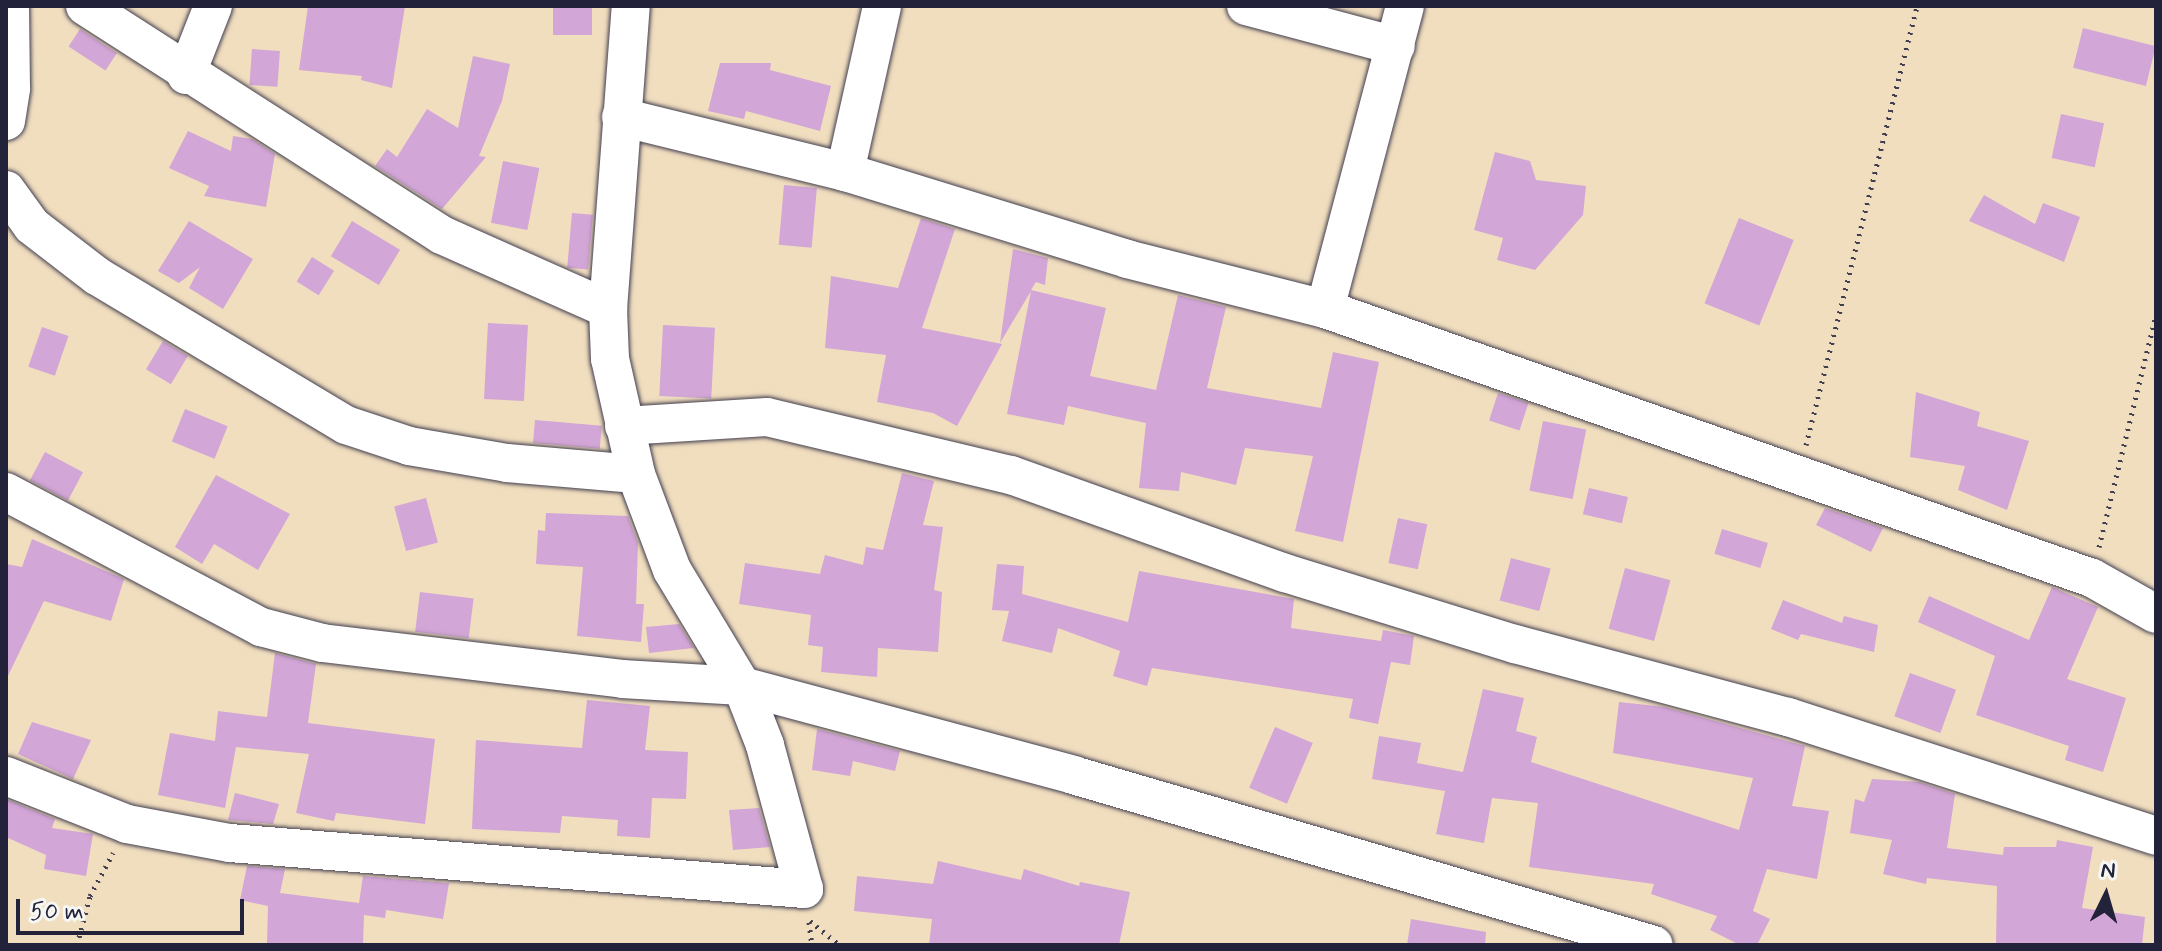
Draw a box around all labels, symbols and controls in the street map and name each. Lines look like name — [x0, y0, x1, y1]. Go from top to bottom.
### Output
north arrow — [2066, 855, 2146, 935]
text: N — [2100, 857, 2117, 886]
scale bar — [20, 883, 248, 933]
text: 50 m — [30, 897, 84, 928]

